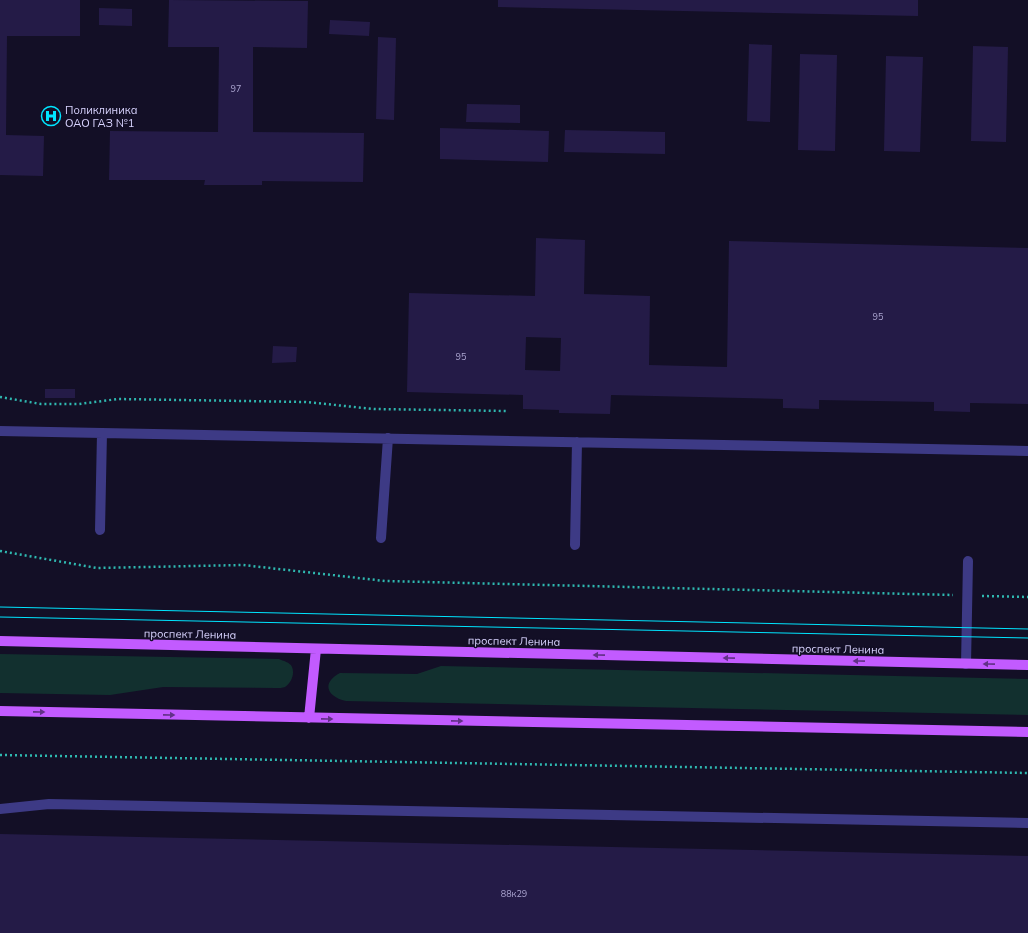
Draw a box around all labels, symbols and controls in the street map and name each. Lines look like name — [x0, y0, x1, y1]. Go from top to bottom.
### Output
house number: 97 — [231, 83, 241, 94]
place label: Поликлиника ОАО ГАЗ №1 — [65, 103, 137, 130]
hospital icon: Поликлиника ОАО ГАЗ №1 — [40, 105, 62, 127]
house number: 95 — [873, 311, 884, 322]
house number: 95 — [456, 351, 467, 362]
street label: проспект Ленина — [144, 626, 236, 642]
street label: проспект Ленина — [468, 633, 560, 649]
street label: проспект Ленина — [792, 641, 884, 657]
one-way arrow — [593, 652, 605, 659]
one-way arrow — [723, 655, 735, 662]
one-way arrow — [853, 658, 865, 665]
one-way arrow — [983, 661, 995, 668]
one-way arrow — [33, 709, 46, 715]
one-way arrow — [163, 712, 176, 718]
one-way arrow — [321, 716, 334, 722]
one-way arrow — [451, 718, 464, 724]
house number: 88к29 — [501, 888, 527, 899]

